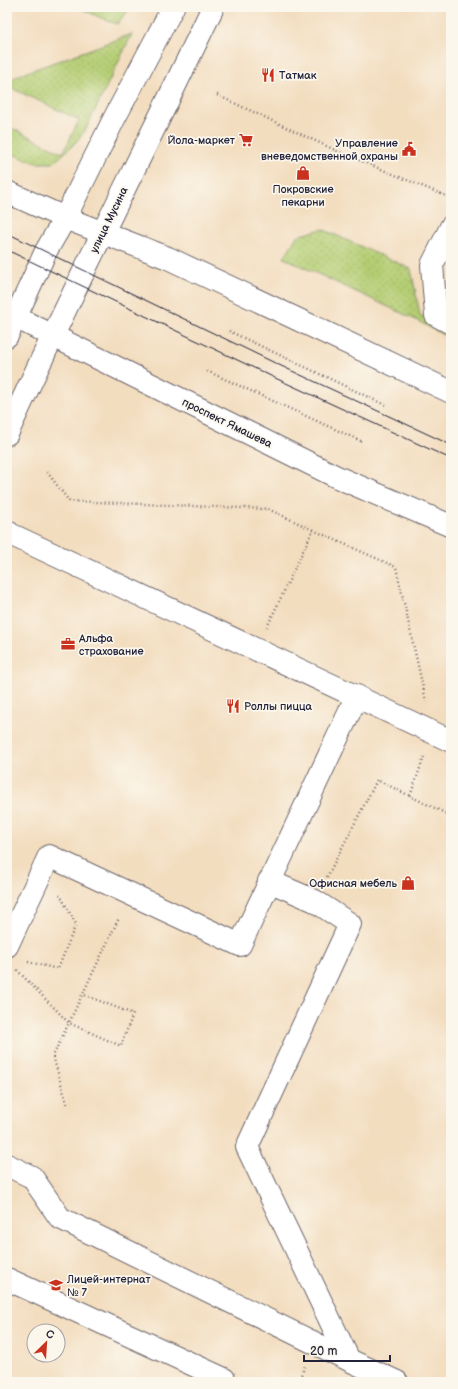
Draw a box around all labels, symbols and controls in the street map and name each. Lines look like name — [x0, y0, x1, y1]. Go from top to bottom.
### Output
restaurant icon: Татмак — [260, 67, 276, 83]
place label: Татмак — [279, 69, 317, 82]
supermarket icon: Йола-маркет — [238, 132, 254, 148]
place label: Йола-маркет — [167, 134, 235, 147]
place label: Управление вневедомственной охраны — [261, 137, 398, 163]
public building icon: Управление вневедомственной охраны — [401, 141, 417, 157]
shop icon: Покровские пекарни — [295, 165, 311, 181]
place label: Покровские пекарни — [272, 183, 334, 209]
street label: улица Мусина — [87, 184, 131, 255]
street label: проспект Ямашева — [180, 396, 275, 451]
place label: Альфа страхование — [78, 632, 144, 658]
office icon: Альфа страхование — [60, 636, 76, 652]
restaurant icon: Роллы пицца — [225, 698, 241, 714]
place label: Роллы пицца — [244, 700, 312, 713]
shop icon: Офисная мебель — [400, 875, 416, 891]
place label: Офисная мебель — [309, 877, 398, 890]
place label: Лицей-интернат № 7 — [66, 1273, 151, 1299]
school or university icon: Лицей-интернат № 7 — [48, 1277, 64, 1293]
north arrow — [26, 1323, 66, 1363]
text: С — [44, 1327, 57, 1342]
scale bar — [304, 1337, 390, 1363]
text: 20 m — [310, 1344, 337, 1359]

